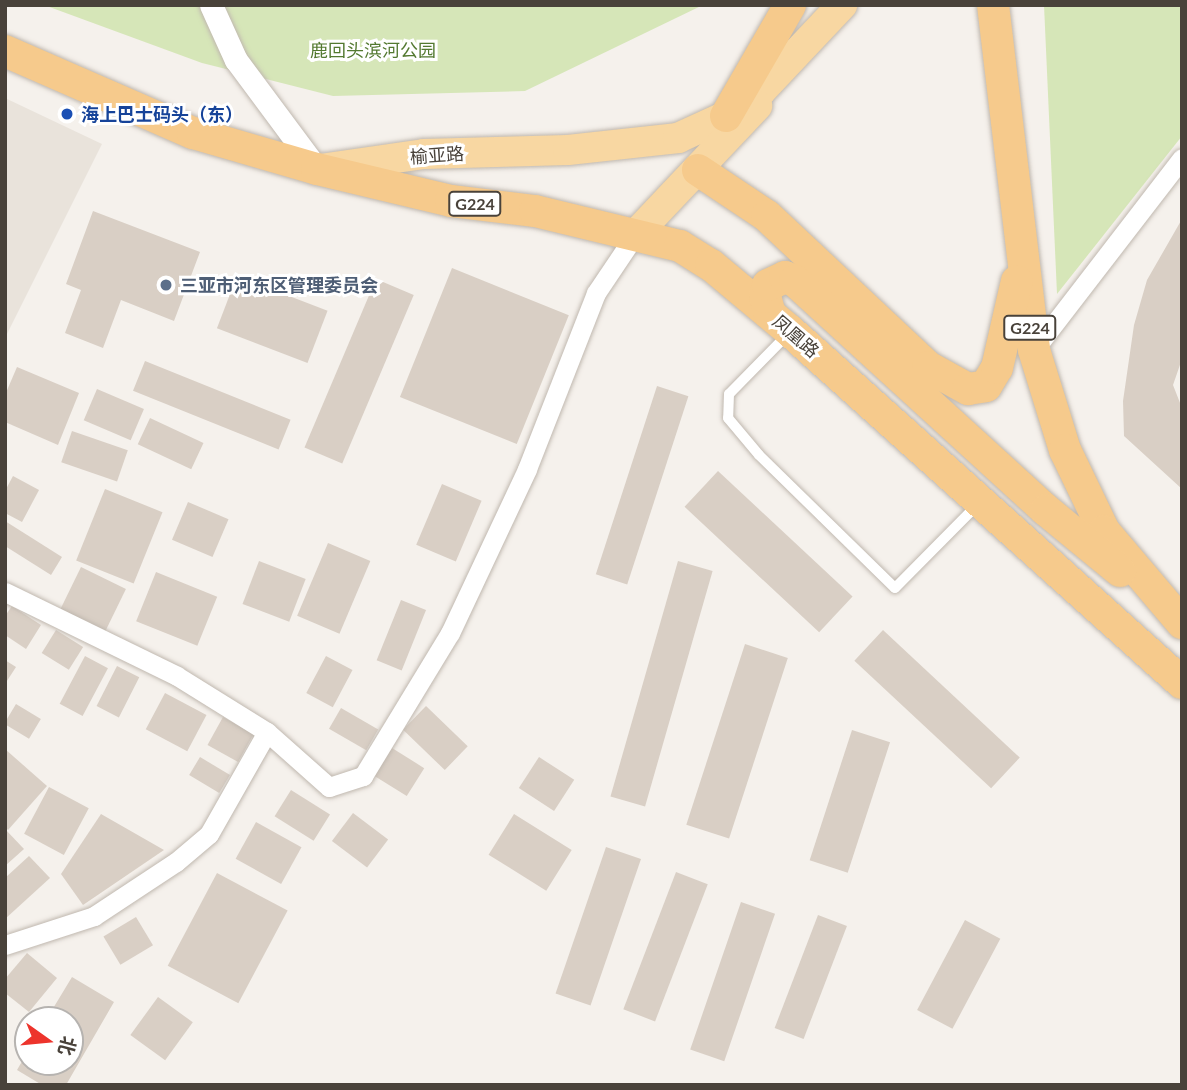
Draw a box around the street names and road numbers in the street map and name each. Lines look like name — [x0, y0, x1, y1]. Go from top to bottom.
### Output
street label: 榆亚路 — [409, 142, 465, 168]
road number: G224 — [447, 192, 503, 216]
street label: 凤凰路 — [769, 310, 823, 362]
road number: G224 — [1002, 316, 1058, 340]

